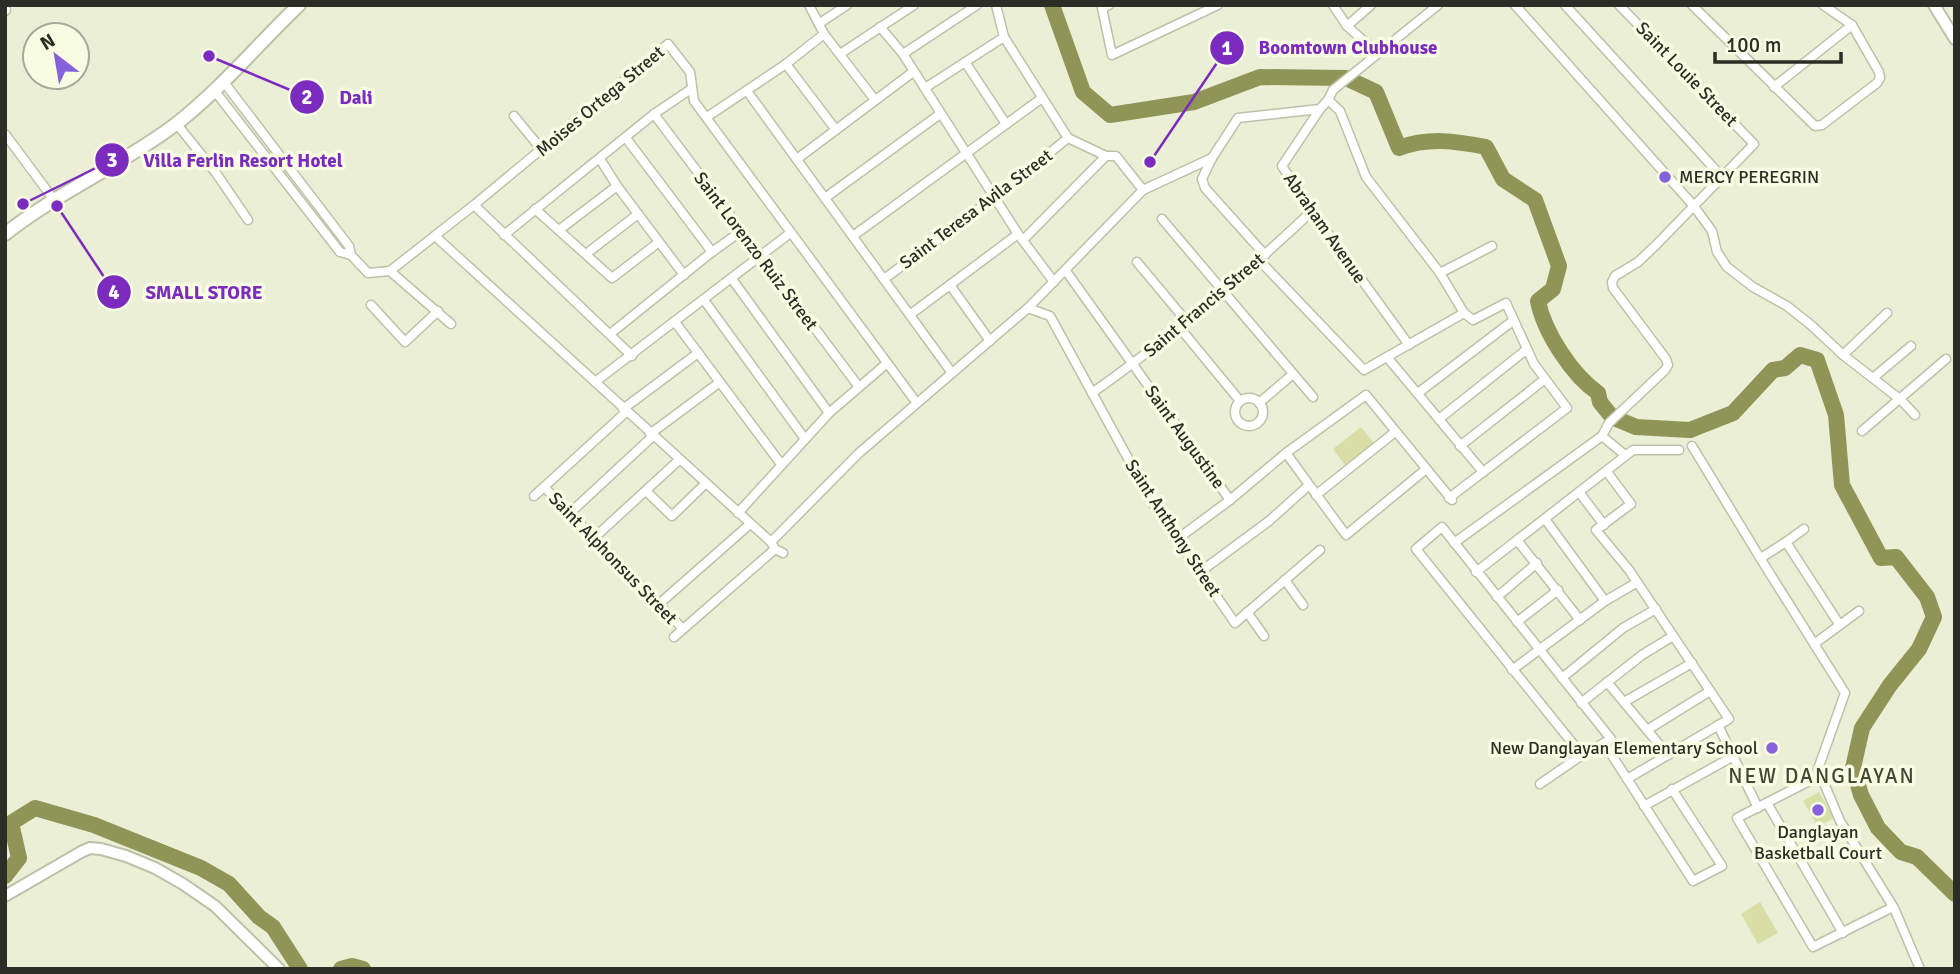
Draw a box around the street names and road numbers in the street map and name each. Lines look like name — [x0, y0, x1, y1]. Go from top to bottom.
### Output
street label: Saint Louie Street — [1632, 17, 1742, 131]
street label: Moises Ortega Street — [531, 41, 669, 161]
street label: Saint Teresa Avila Street — [895, 144, 1057, 274]
street label: Saint Lorenzo Ruiz Street — [689, 167, 823, 335]
street label: Abraham Avenue — [1279, 169, 1371, 287]
street label: Saint Francis Street — [1139, 248, 1269, 362]
street label: Saint Augustine — [1140, 381, 1230, 493]
street label: Saint Anthony Street — [1120, 455, 1226, 601]
street label: Saint Alphonsus Street — [544, 487, 682, 629]

